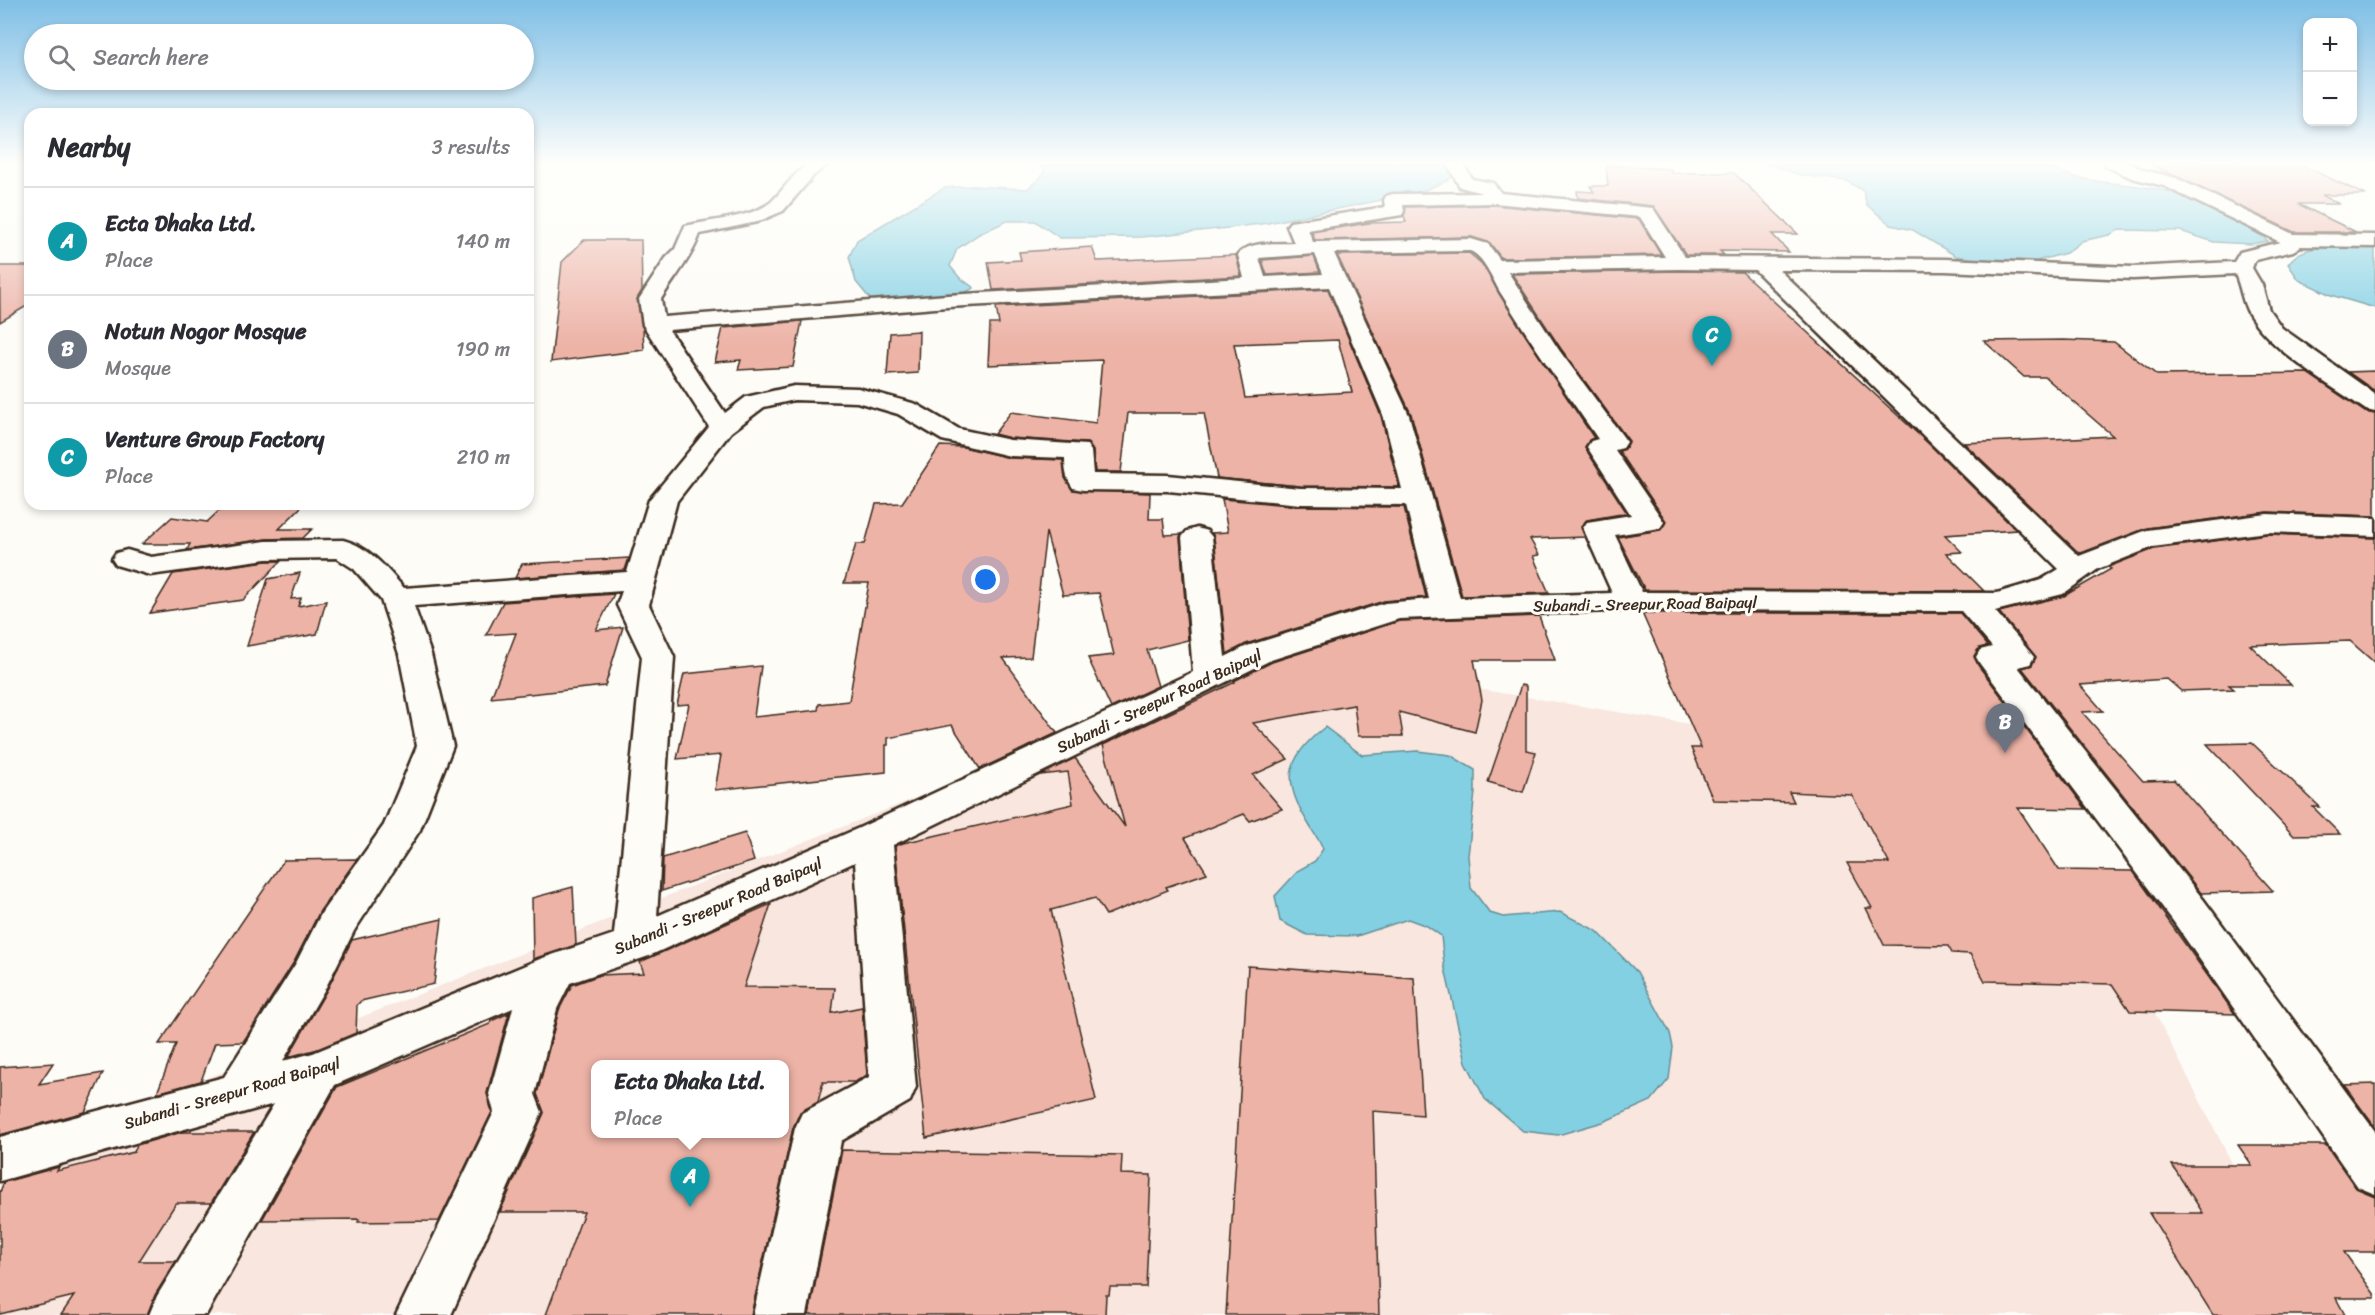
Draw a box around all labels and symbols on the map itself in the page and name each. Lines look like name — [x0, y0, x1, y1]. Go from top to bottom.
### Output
pin: C — [1692, 316, 1732, 366]
your location — [971, 565, 1000, 594]
street label: Subandi - Sreepur Road Baipayl — [1533, 588, 1758, 620]
street label: Subandi - Sreepur Road Baipayl — [1051, 640, 1267, 761]
pin: B — [1986, 704, 2024, 753]
street label: Subandi - Sreepur Road Baipayl — [609, 849, 827, 963]
street label: Subandi - Sreepur Road Baipayl — [120, 1048, 344, 1138]
pin: A — [670, 1158, 710, 1207]

